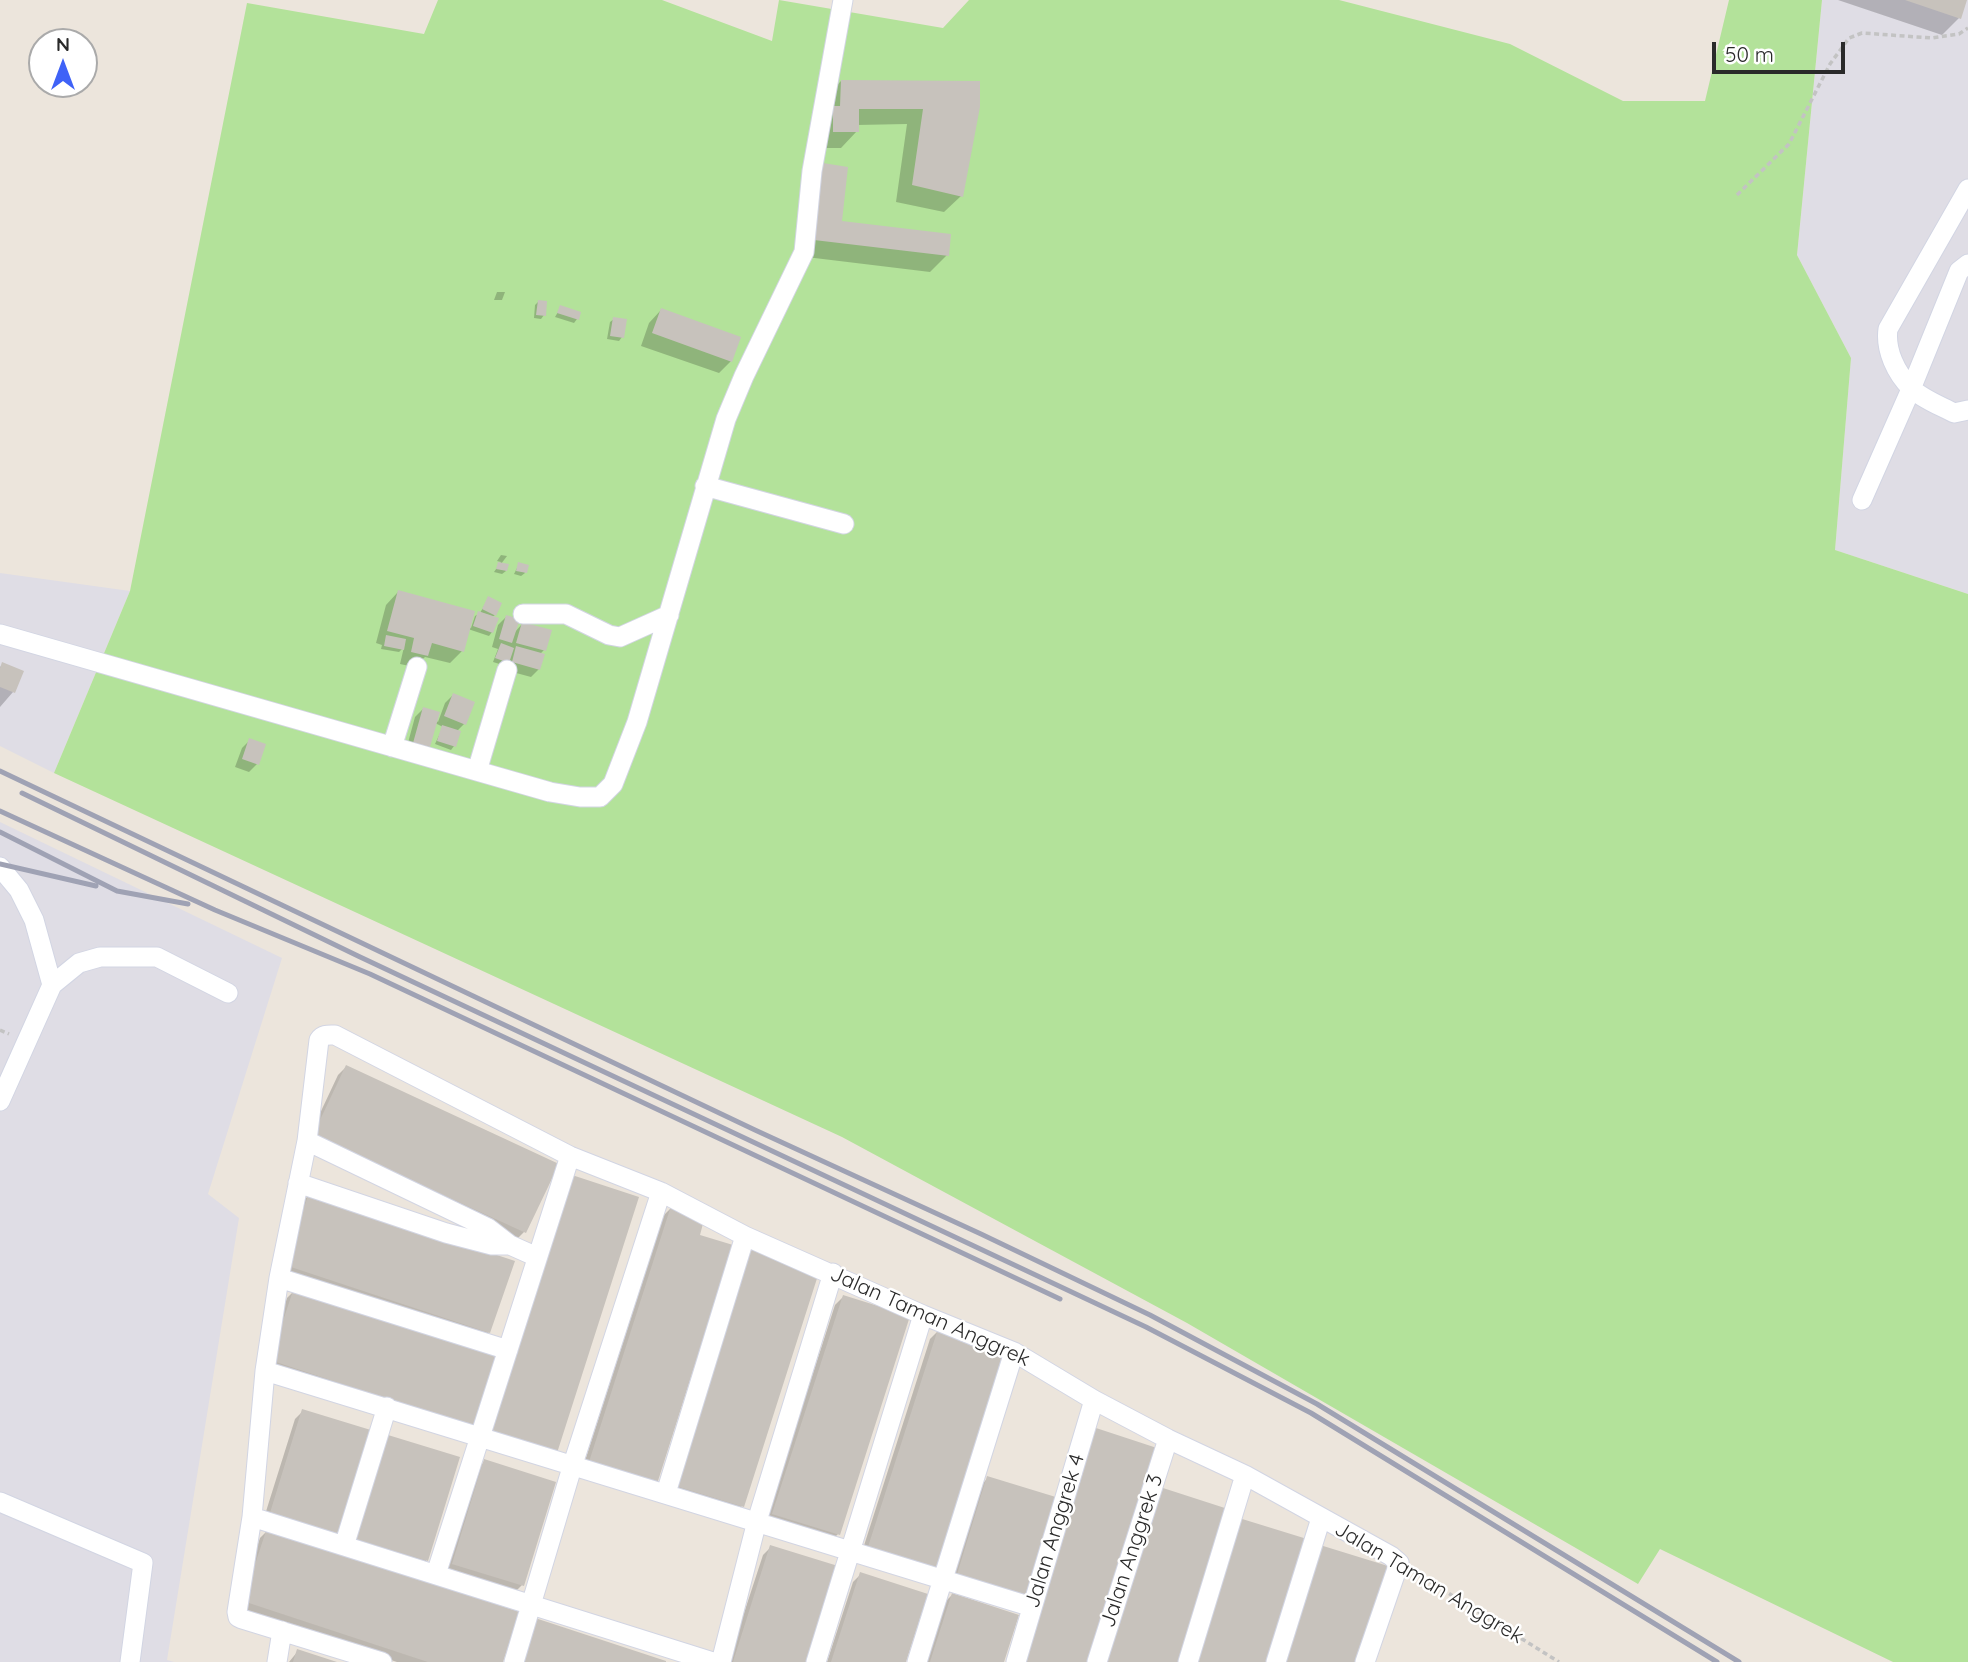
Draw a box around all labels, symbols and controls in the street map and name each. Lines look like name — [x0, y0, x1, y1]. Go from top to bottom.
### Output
north arrow — [28, 28, 98, 98]
scale bar — [1716, 28, 1849, 72]
text: N — [56, 32, 70, 56]
text: 50 m — [1725, 41, 1774, 67]
street label: Jalan Taman Anggrek — [826, 1262, 1034, 1372]
street label: Jalan Anggrek 4 — [1020, 1451, 1090, 1611]
street label: Jalan Anggrek 3 — [1095, 1471, 1169, 1631]
street label: Jalan Taman Anggrek — [1330, 1517, 1528, 1649]

